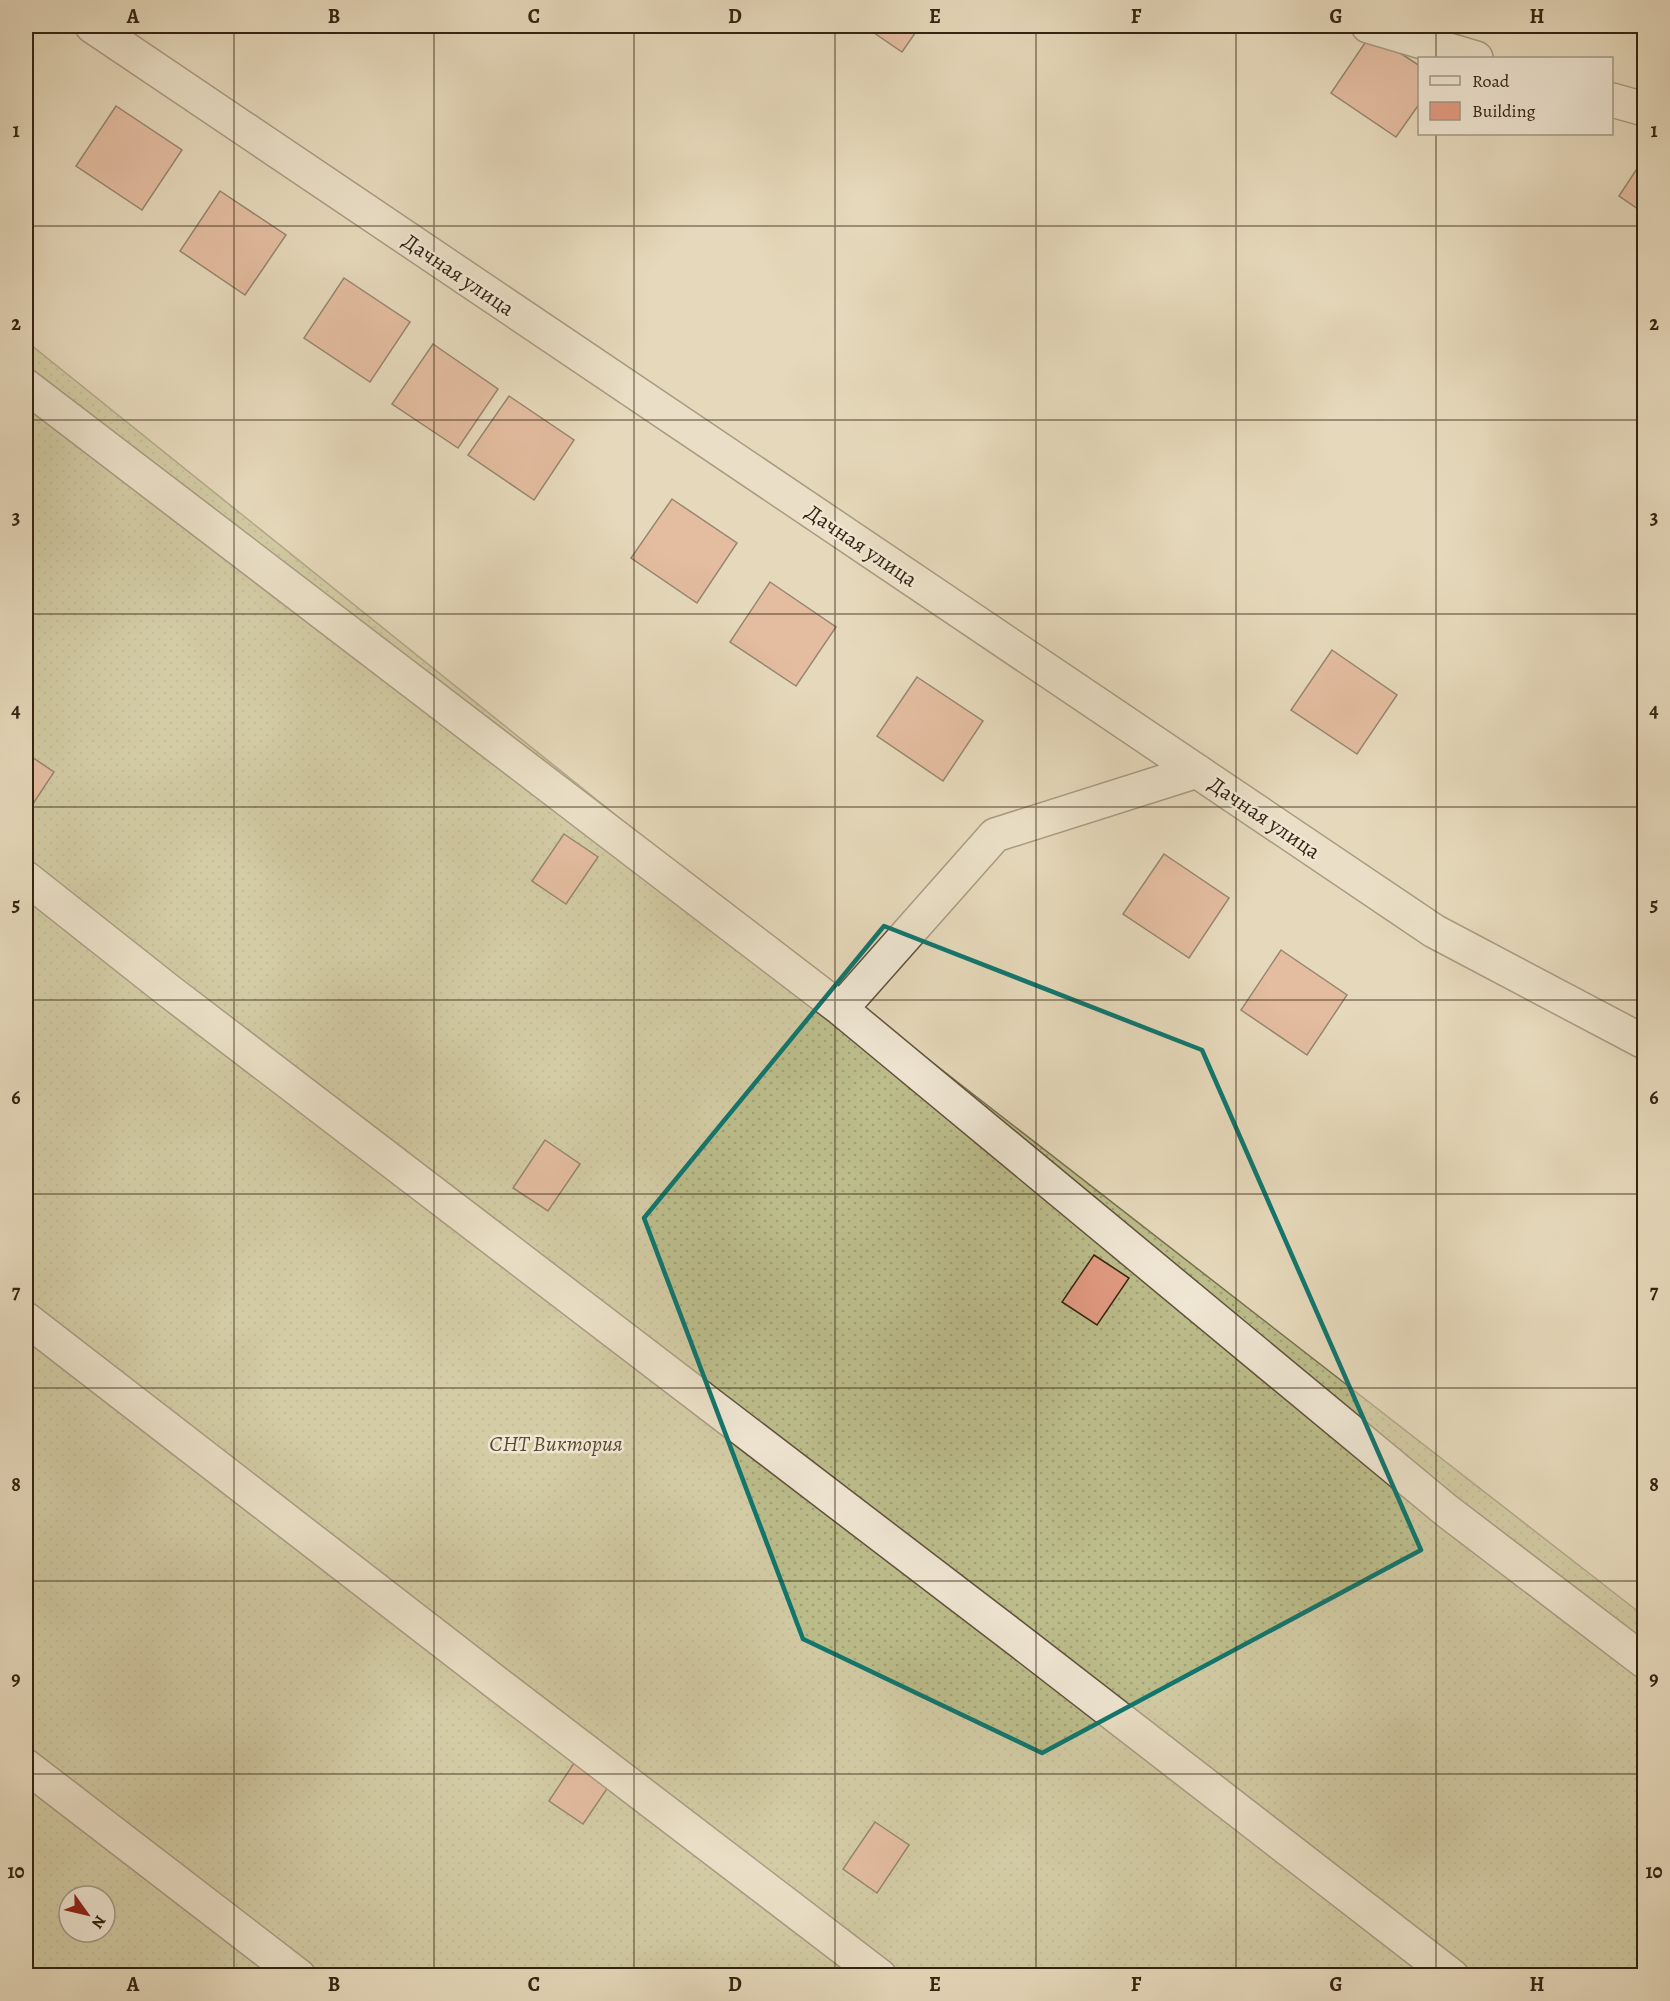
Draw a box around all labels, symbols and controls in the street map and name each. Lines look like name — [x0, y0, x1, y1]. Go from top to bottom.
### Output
text: A — [126, 3, 140, 30]
text: B — [328, 3, 340, 30]
text: C — [528, 3, 540, 30]
text: D — [728, 3, 742, 30]
text: E — [929, 3, 941, 30]
text: F — [1131, 3, 1142, 30]
text: G — [1329, 3, 1343, 30]
text: H — [1530, 3, 1545, 30]
legend — [1418, 57, 1613, 135]
text: Road — [1472, 69, 1510, 93]
text: Building — [1472, 99, 1536, 123]
text: 1 — [12, 117, 20, 144]
text: 1 — [1650, 117, 1658, 144]
street label: Дачная улица — [397, 226, 521, 324]
text: 2 — [11, 310, 21, 337]
text: 2 — [1649, 310, 1659, 337]
street label: Дачная улица — [800, 497, 924, 595]
text: 3 — [12, 504, 20, 531]
text: 3 — [1650, 504, 1658, 531]
text: 4 — [11, 697, 21, 724]
text: 4 — [1649, 697, 1659, 724]
street label: Дачная улица — [1203, 769, 1327, 867]
text: 5 — [12, 891, 20, 918]
text: 5 — [1650, 891, 1658, 918]
text: 6 — [11, 1084, 21, 1111]
text: 6 — [1649, 1084, 1659, 1111]
text: 7 — [12, 1278, 21, 1305]
text: 7 — [1650, 1278, 1659, 1305]
park label: СНТ Виктория — [489, 1429, 623, 1459]
text: 8 — [11, 1471, 21, 1498]
text: 8 — [1649, 1471, 1659, 1498]
text: 9 — [11, 1665, 21, 1692]
text: 9 — [1649, 1665, 1659, 1692]
text: 10 — [7, 1858, 25, 1885]
text: 10 — [1645, 1858, 1663, 1885]
north arrow — [57, 1884, 117, 1944]
text: N — [86, 1911, 111, 1933]
text: A — [126, 1971, 140, 1998]
text: B — [328, 1971, 340, 1998]
text: C — [528, 1971, 540, 1998]
text: D — [728, 1971, 742, 1998]
text: E — [929, 1971, 941, 1998]
text: F — [1131, 1971, 1142, 1998]
text: G — [1329, 1971, 1343, 1998]
text: H — [1530, 1971, 1545, 1998]

